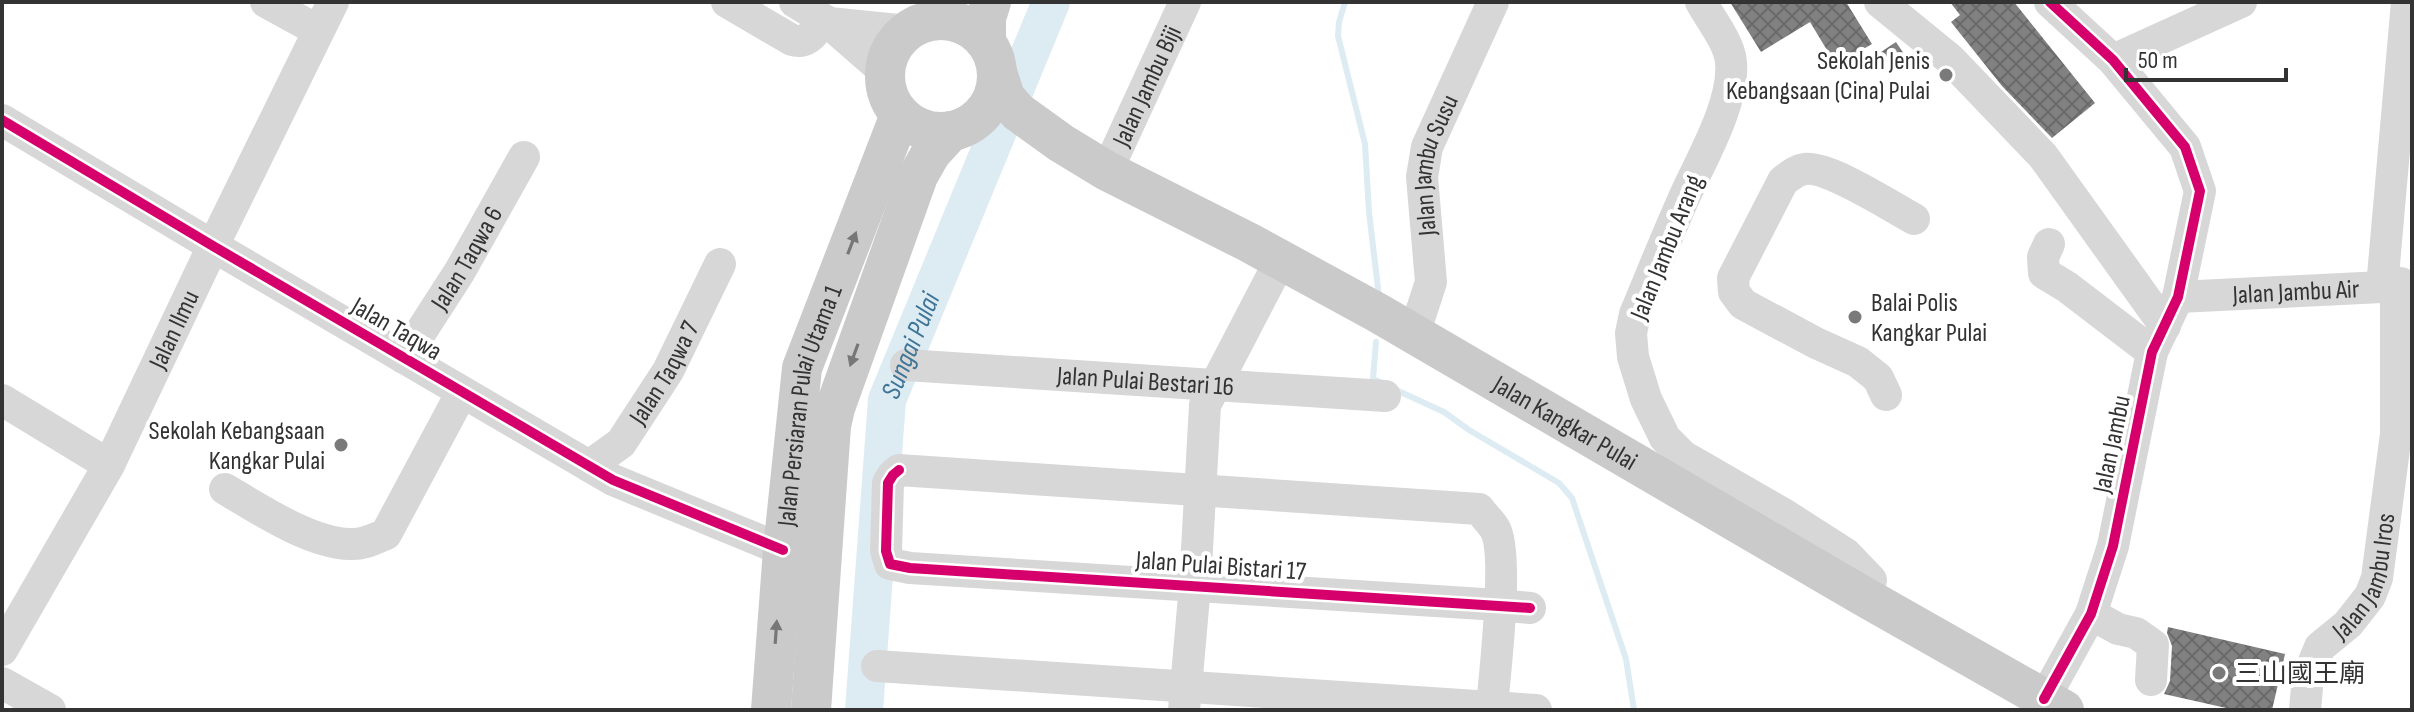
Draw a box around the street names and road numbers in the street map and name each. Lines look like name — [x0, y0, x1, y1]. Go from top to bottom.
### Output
street label: Jalan Jambu Biji — [1106, 21, 1189, 152]
street label: Jalan Jambu Susu — [1408, 90, 1466, 238]
street label: Jalan Jambu Arang — [1624, 171, 1711, 325]
street label: Jalan Taqwa 6 — [424, 201, 510, 317]
street label: Jalan Jambu Air — [2231, 274, 2361, 311]
street label: Jalan Persiaran Pulai Utama 1 — [771, 281, 850, 529]
street label: Jalan Ilmu — [143, 286, 207, 375]
street label: Jalan Taqwa — [345, 291, 447, 368]
street label: Jalan Taqwa 7 — [623, 316, 707, 432]
street label: Jalan Pulai Bestari 16 — [1055, 361, 1235, 403]
street label: Jalan Kangkar Pulai — [1486, 369, 1642, 478]
street label: Jalan Jambu — [2087, 393, 2138, 497]
street label: Jalan Jambu Iros — [2326, 511, 2402, 648]
street label: Jalan Pulai Bistari 17 — [1134, 545, 1308, 588]

